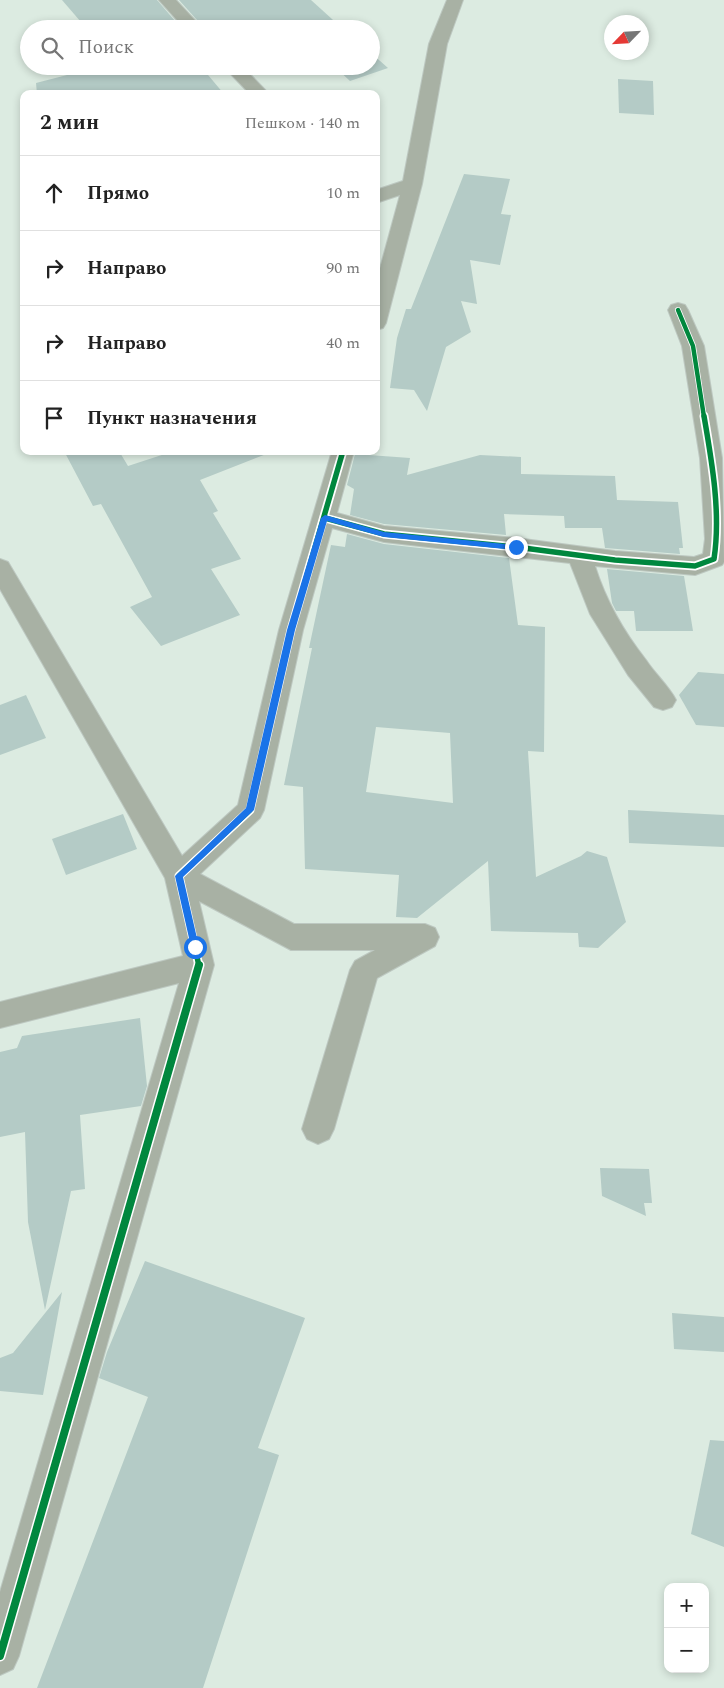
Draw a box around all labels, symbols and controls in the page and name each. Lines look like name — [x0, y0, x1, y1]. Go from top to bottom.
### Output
north arrow — [604, 15, 649, 60]
search box — [20, 20, 380, 75]
text: Поиск — [78, 33, 134, 62]
icon: search — [38, 34, 66, 62]
text: 2 мин — [40, 107, 99, 139]
text: Пешком · 140 m — [245, 111, 360, 135]
icon: ahead — [40, 179, 68, 207]
text: Прямо — [87, 179, 149, 208]
text: 10 m — [326, 181, 360, 205]
icon: right — [40, 254, 68, 282]
text: Направо — [87, 254, 166, 283]
text: 90 m — [326, 256, 360, 280]
icon: right — [40, 329, 68, 357]
text: Направо — [87, 329, 166, 358]
text: 40 m — [326, 331, 360, 355]
icon: arrive — [40, 404, 68, 432]
text: Пункт назначения — [87, 404, 257, 433]
route end — [505, 536, 528, 559]
route start — [184, 936, 207, 959]
map controls — [664, 1583, 709, 1673]
button: + — [664, 1583, 709, 1628]
button: − — [664, 1628, 709, 1673]

